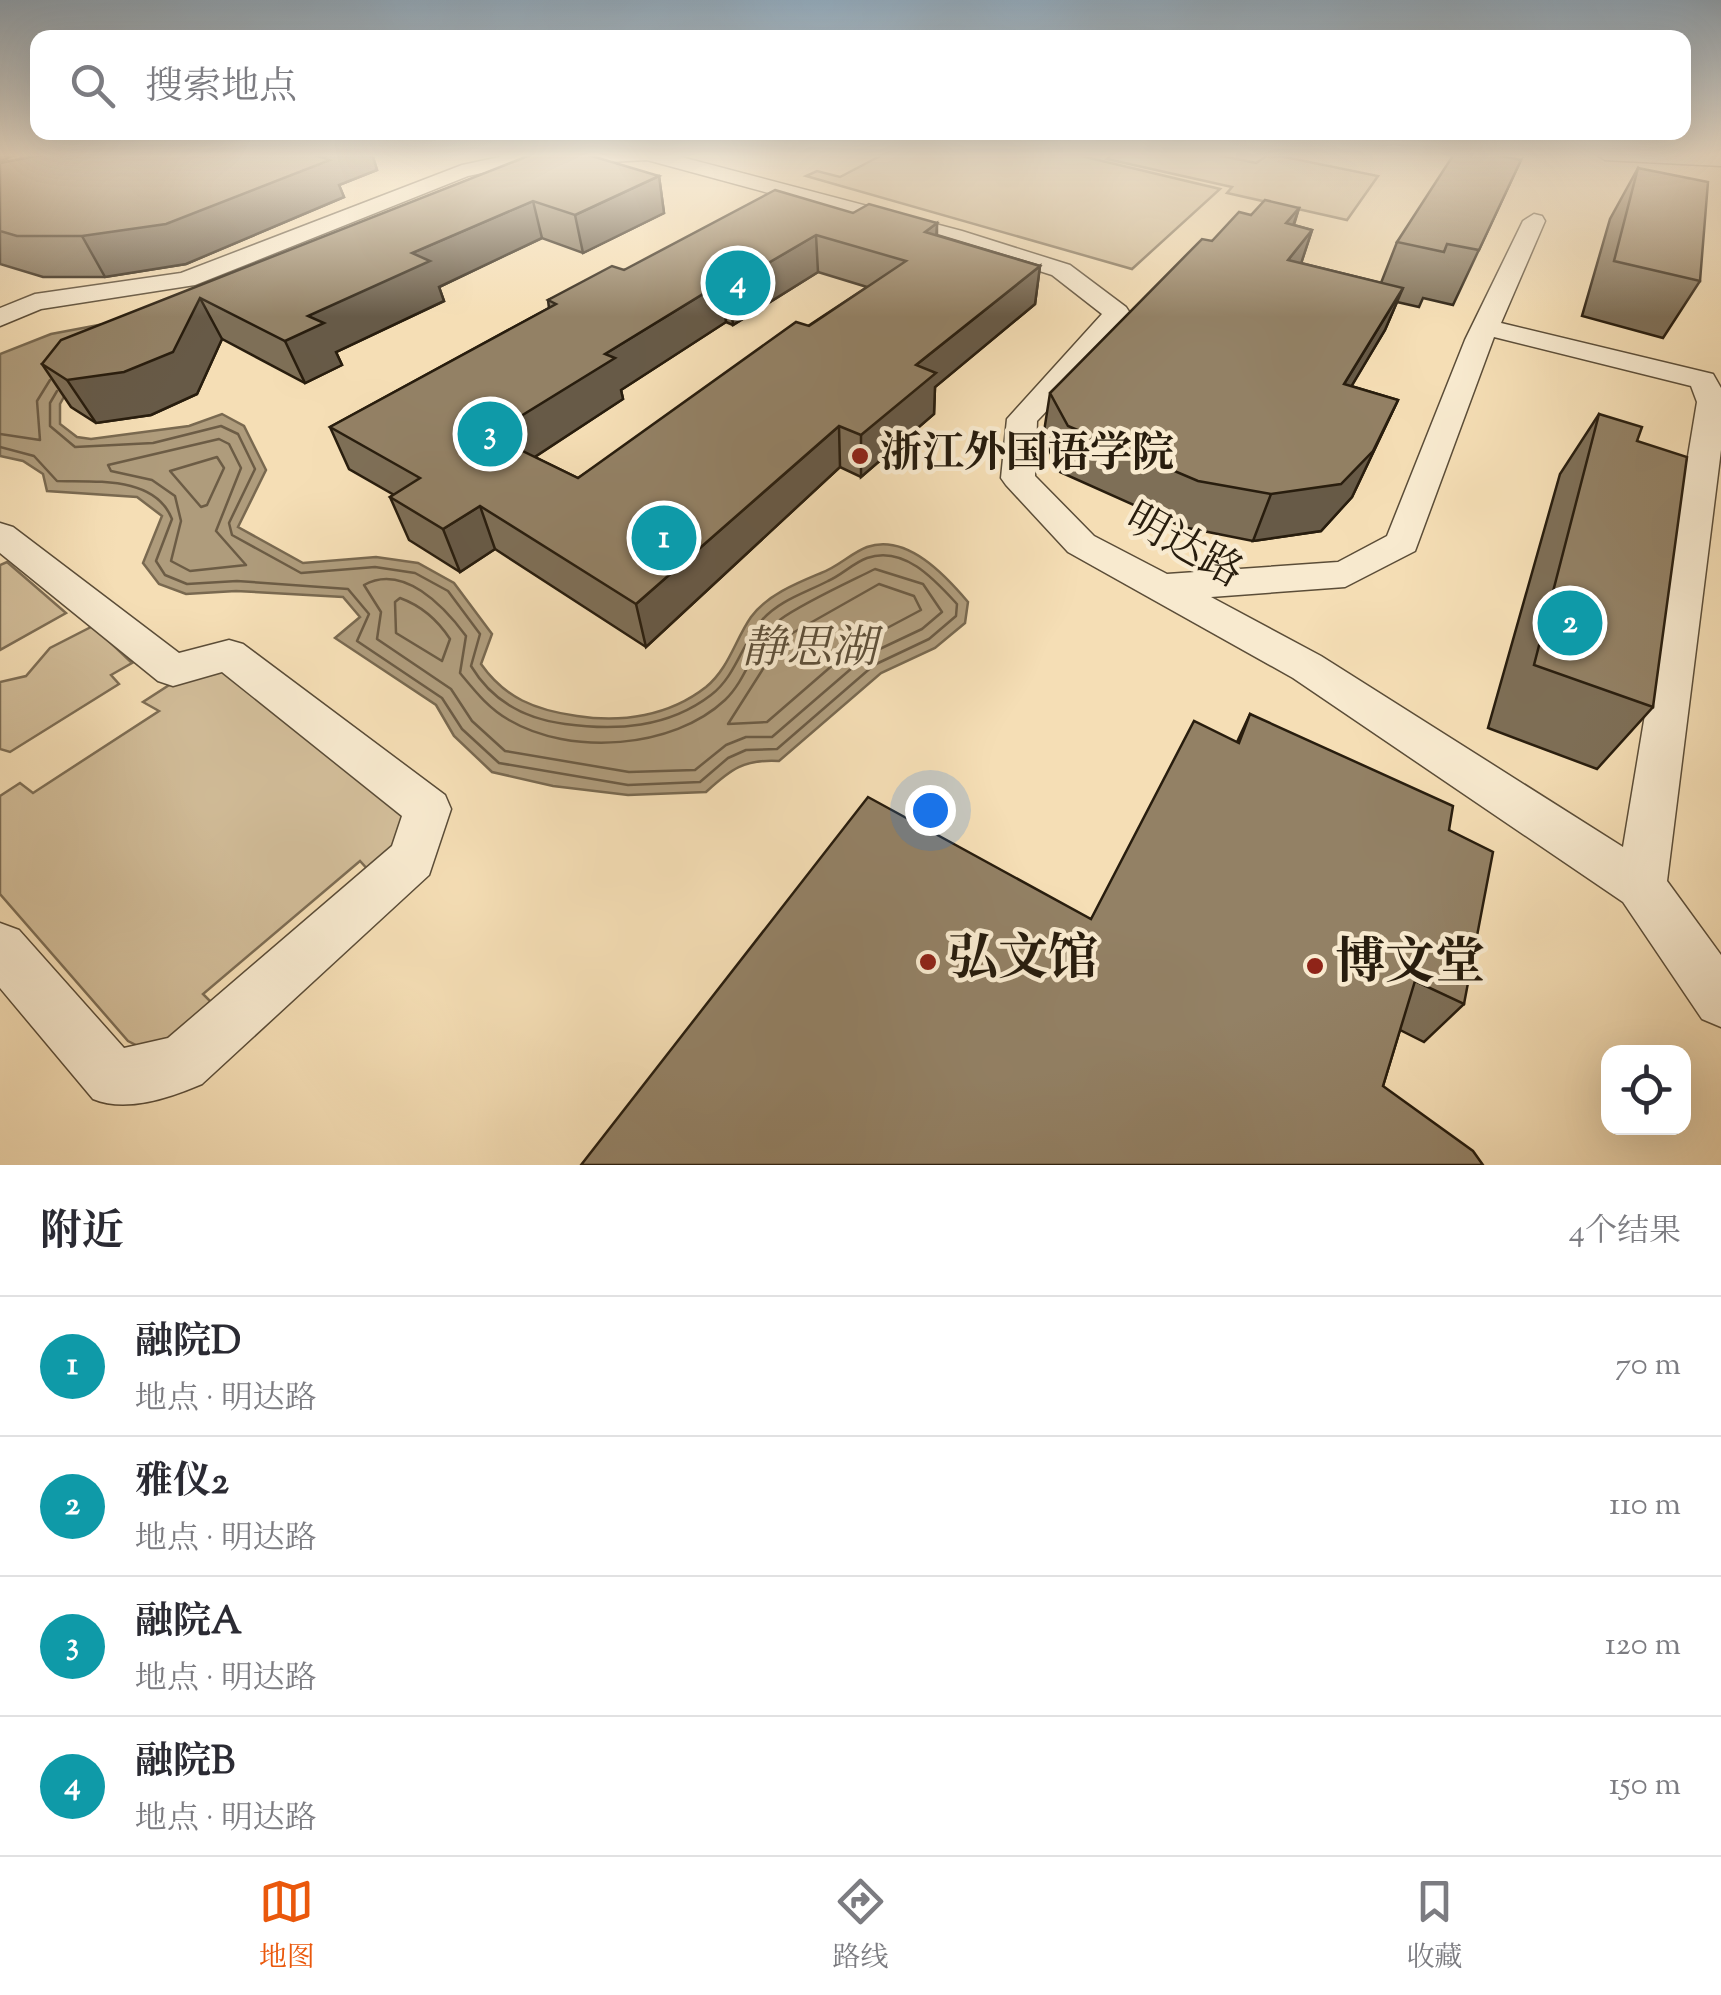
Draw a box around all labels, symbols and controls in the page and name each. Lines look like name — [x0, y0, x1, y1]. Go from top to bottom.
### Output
search box — [30, 30, 1691, 140]
icon: search — [65, 58, 120, 113]
text: 搜索地点 — [145, 62, 297, 116]
pin: 4 — [706, 246, 770, 320]
pin: 3 — [458, 396, 522, 472]
place label: 浙江外国语学院 — [880, 426, 1174, 486]
marker: 浙江外国语学院 — [849, 445, 871, 467]
street label: 明达路 — [1113, 491, 1253, 605]
pin: 1 — [632, 500, 696, 576]
pin: 2 — [1538, 586, 1602, 660]
water label: 静思湖 — [741, 619, 883, 684]
your location — [905, 785, 956, 836]
place label: 弘文馆 — [948, 926, 1098, 998]
place label: 博文堂 — [1335, 930, 1485, 1002]
marker: 弘文馆 — [917, 951, 939, 973]
marker: 博文堂 — [1304, 955, 1326, 977]
map controls — [1601, 1045, 1691, 1135]
button: locate — [1601, 1045, 1691, 1135]
text: 附近 — [40, 1204, 124, 1264]
text: 4个结果 — [1569, 1210, 1681, 1256]
text: 融院D — [135, 1317, 241, 1371]
text: 1 — [67, 1343, 78, 1389]
text: 70 m — [1615, 1343, 1681, 1389]
text: 地点 · 明达路 — [135, 1377, 317, 1423]
text: 雅仪2 — [135, 1457, 229, 1511]
text: 2 — [65, 1483, 80, 1529]
text: 110 m — [1609, 1483, 1681, 1529]
text: 地点 · 明达路 — [135, 1517, 317, 1563]
text: 融院A — [135, 1597, 242, 1651]
text: 3 — [66, 1623, 79, 1669]
text: 120 m — [1605, 1623, 1681, 1669]
text: 地点 · 明达路 — [135, 1657, 317, 1703]
text: 融院B — [135, 1737, 235, 1791]
text: 4 — [64, 1763, 81, 1809]
text: 150 m — [1609, 1763, 1681, 1809]
text: 地点 · 明达路 — [135, 1797, 317, 1843]
tab: 地图 — [259, 1874, 315, 1979]
tab: 路线 — [832, 1874, 888, 1979]
tab: 收藏 — [1406, 1874, 1462, 1979]

